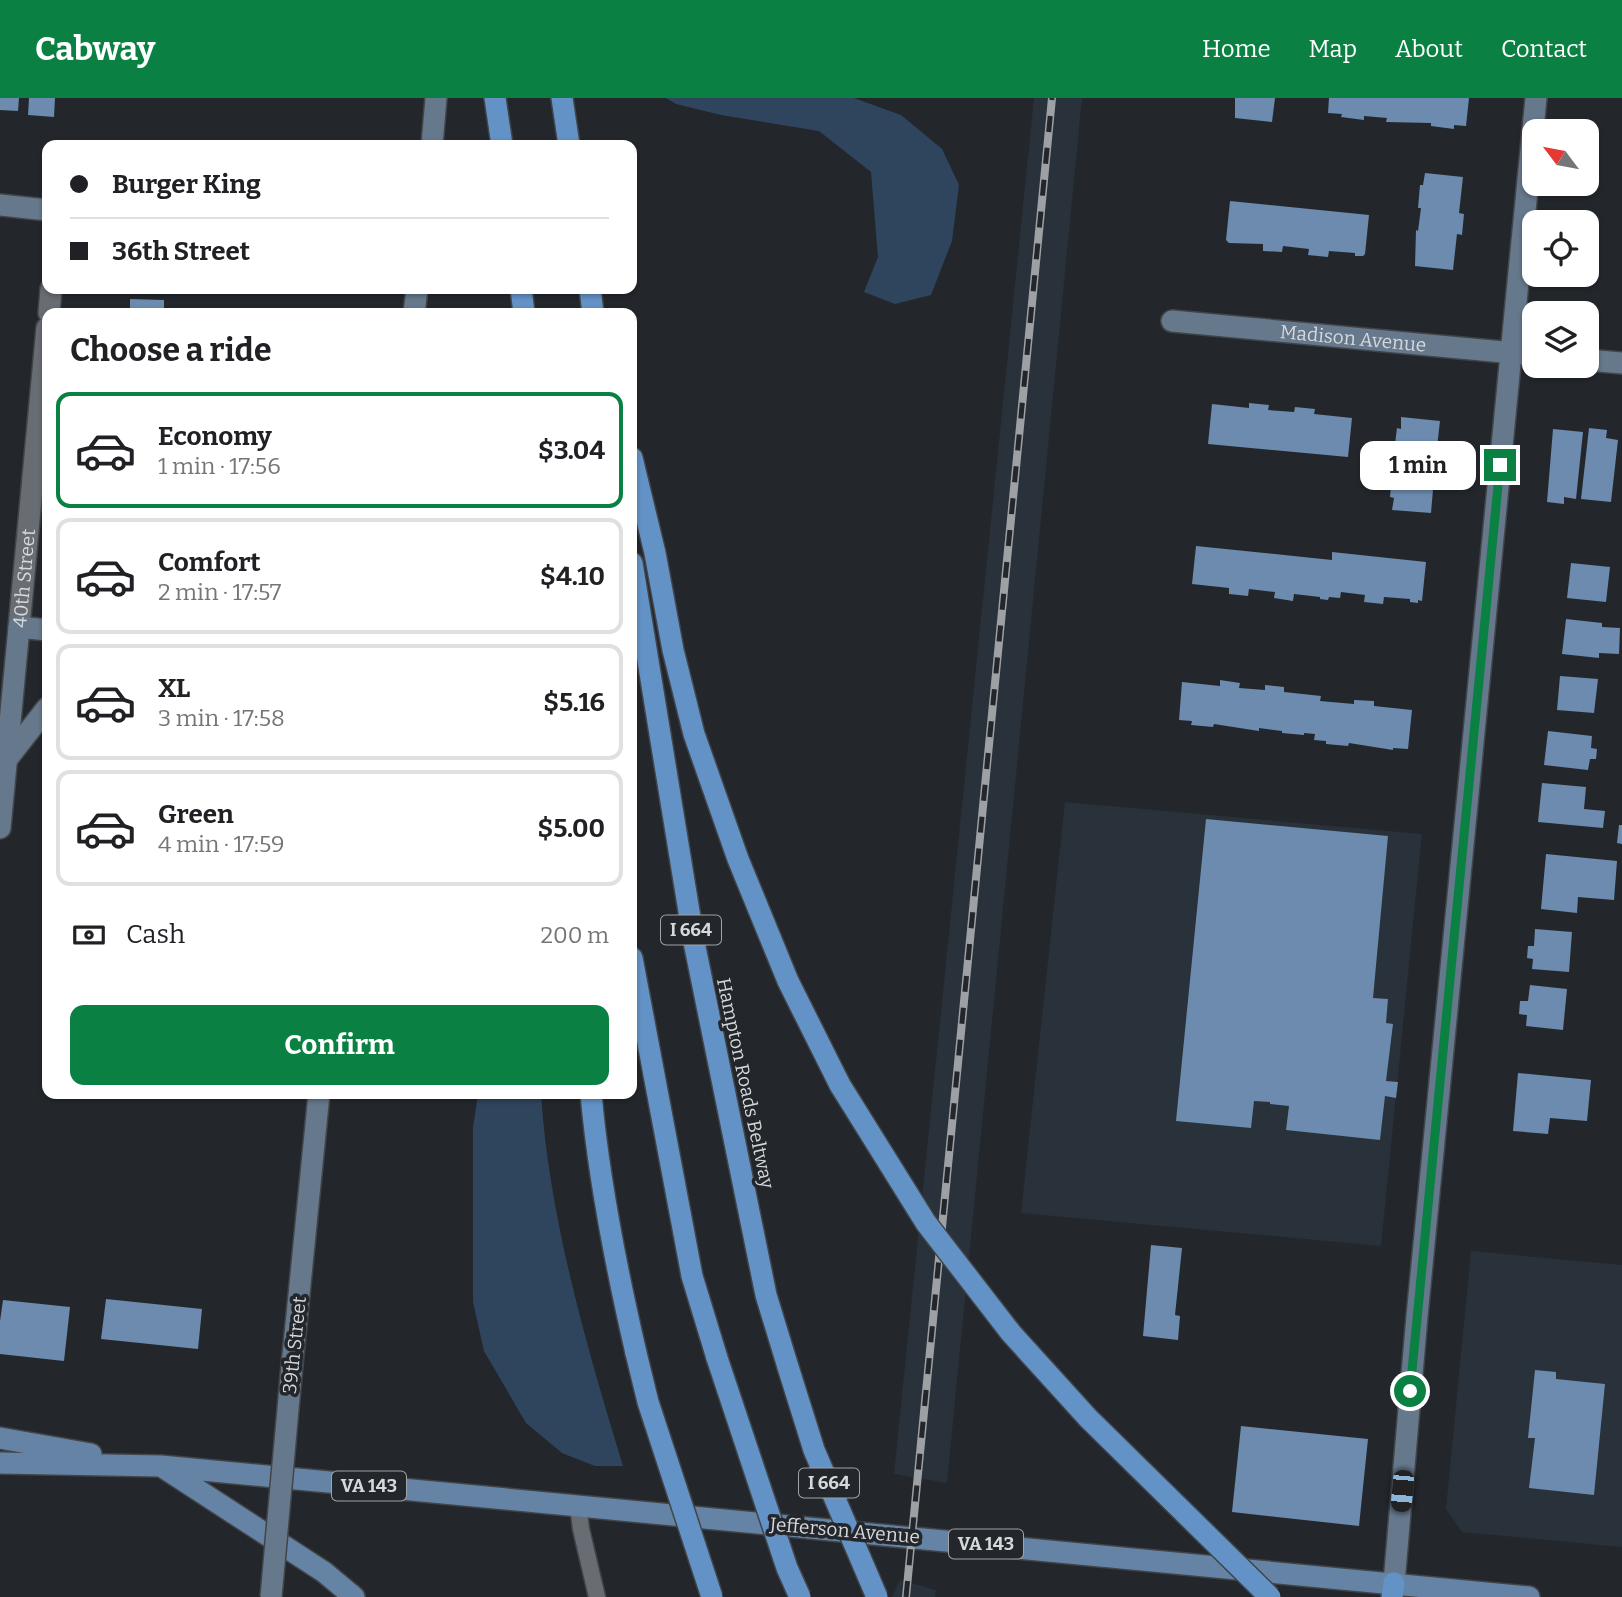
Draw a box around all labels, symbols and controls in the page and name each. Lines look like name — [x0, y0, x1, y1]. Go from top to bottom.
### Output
text: Cabway — [35, 29, 155, 69]
text: Home — [1202, 35, 1271, 63]
text: Map — [1309, 35, 1357, 63]
text: About — [1395, 35, 1463, 63]
text: Contact — [1501, 35, 1587, 63]
north arrow — [1522, 119, 1600, 196]
map controls — [1522, 119, 1599, 378]
text: Burger King — [112, 169, 261, 200]
button: locate — [1522, 210, 1599, 287]
text: 36th Street — [112, 236, 250, 267]
button: layers — [1522, 301, 1599, 378]
street label: Madison Avenue — [1279, 320, 1427, 357]
text: Choose a ride — [70, 331, 271, 369]
icon: car — [74, 419, 137, 482]
text: Economy — [158, 421, 272, 452]
text: $3.04 — [538, 435, 605, 466]
callout: 1 min — [1360, 440, 1476, 490]
route end — [1484, 449, 1516, 481]
text: 1 min — [1389, 451, 1447, 479]
text: 1 min · 17:56 — [158, 452, 281, 480]
street label: 40th Street — [8, 528, 40, 629]
icon: car — [74, 545, 137, 608]
text: Comfort — [158, 547, 261, 578]
text: $4.10 — [540, 561, 605, 592]
text: 2 min · 17:57 — [158, 578, 281, 606]
icon: car — [74, 671, 137, 734]
text: XL — [158, 673, 190, 704]
text: $5.16 — [543, 687, 605, 718]
text: 3 min · 17:58 — [158, 704, 285, 732]
icon: car — [74, 797, 137, 860]
text: Green — [158, 799, 234, 830]
text: $5.00 — [537, 813, 605, 844]
text: 4 min · 17:59 — [158, 830, 284, 858]
icon: cash — [70, 916, 108, 954]
road number: I 664 — [661, 916, 721, 944]
text: Cash — [126, 919, 185, 950]
text: 200 m — [540, 921, 609, 949]
street label: Hampton Roads Beltway — [712, 976, 779, 1192]
button: Confirm — [70, 1005, 609, 1085]
street label: 39th Street — [278, 1295, 311, 1395]
route start — [1394, 1375, 1426, 1407]
road number: I 664 — [799, 1468, 859, 1498]
car — [1390, 1469, 1415, 1513]
road number: VA 143 — [332, 1471, 406, 1500]
street label: Jefferson Avenue — [768, 1512, 921, 1549]
road number: VA 143 — [949, 1530, 1023, 1559]

